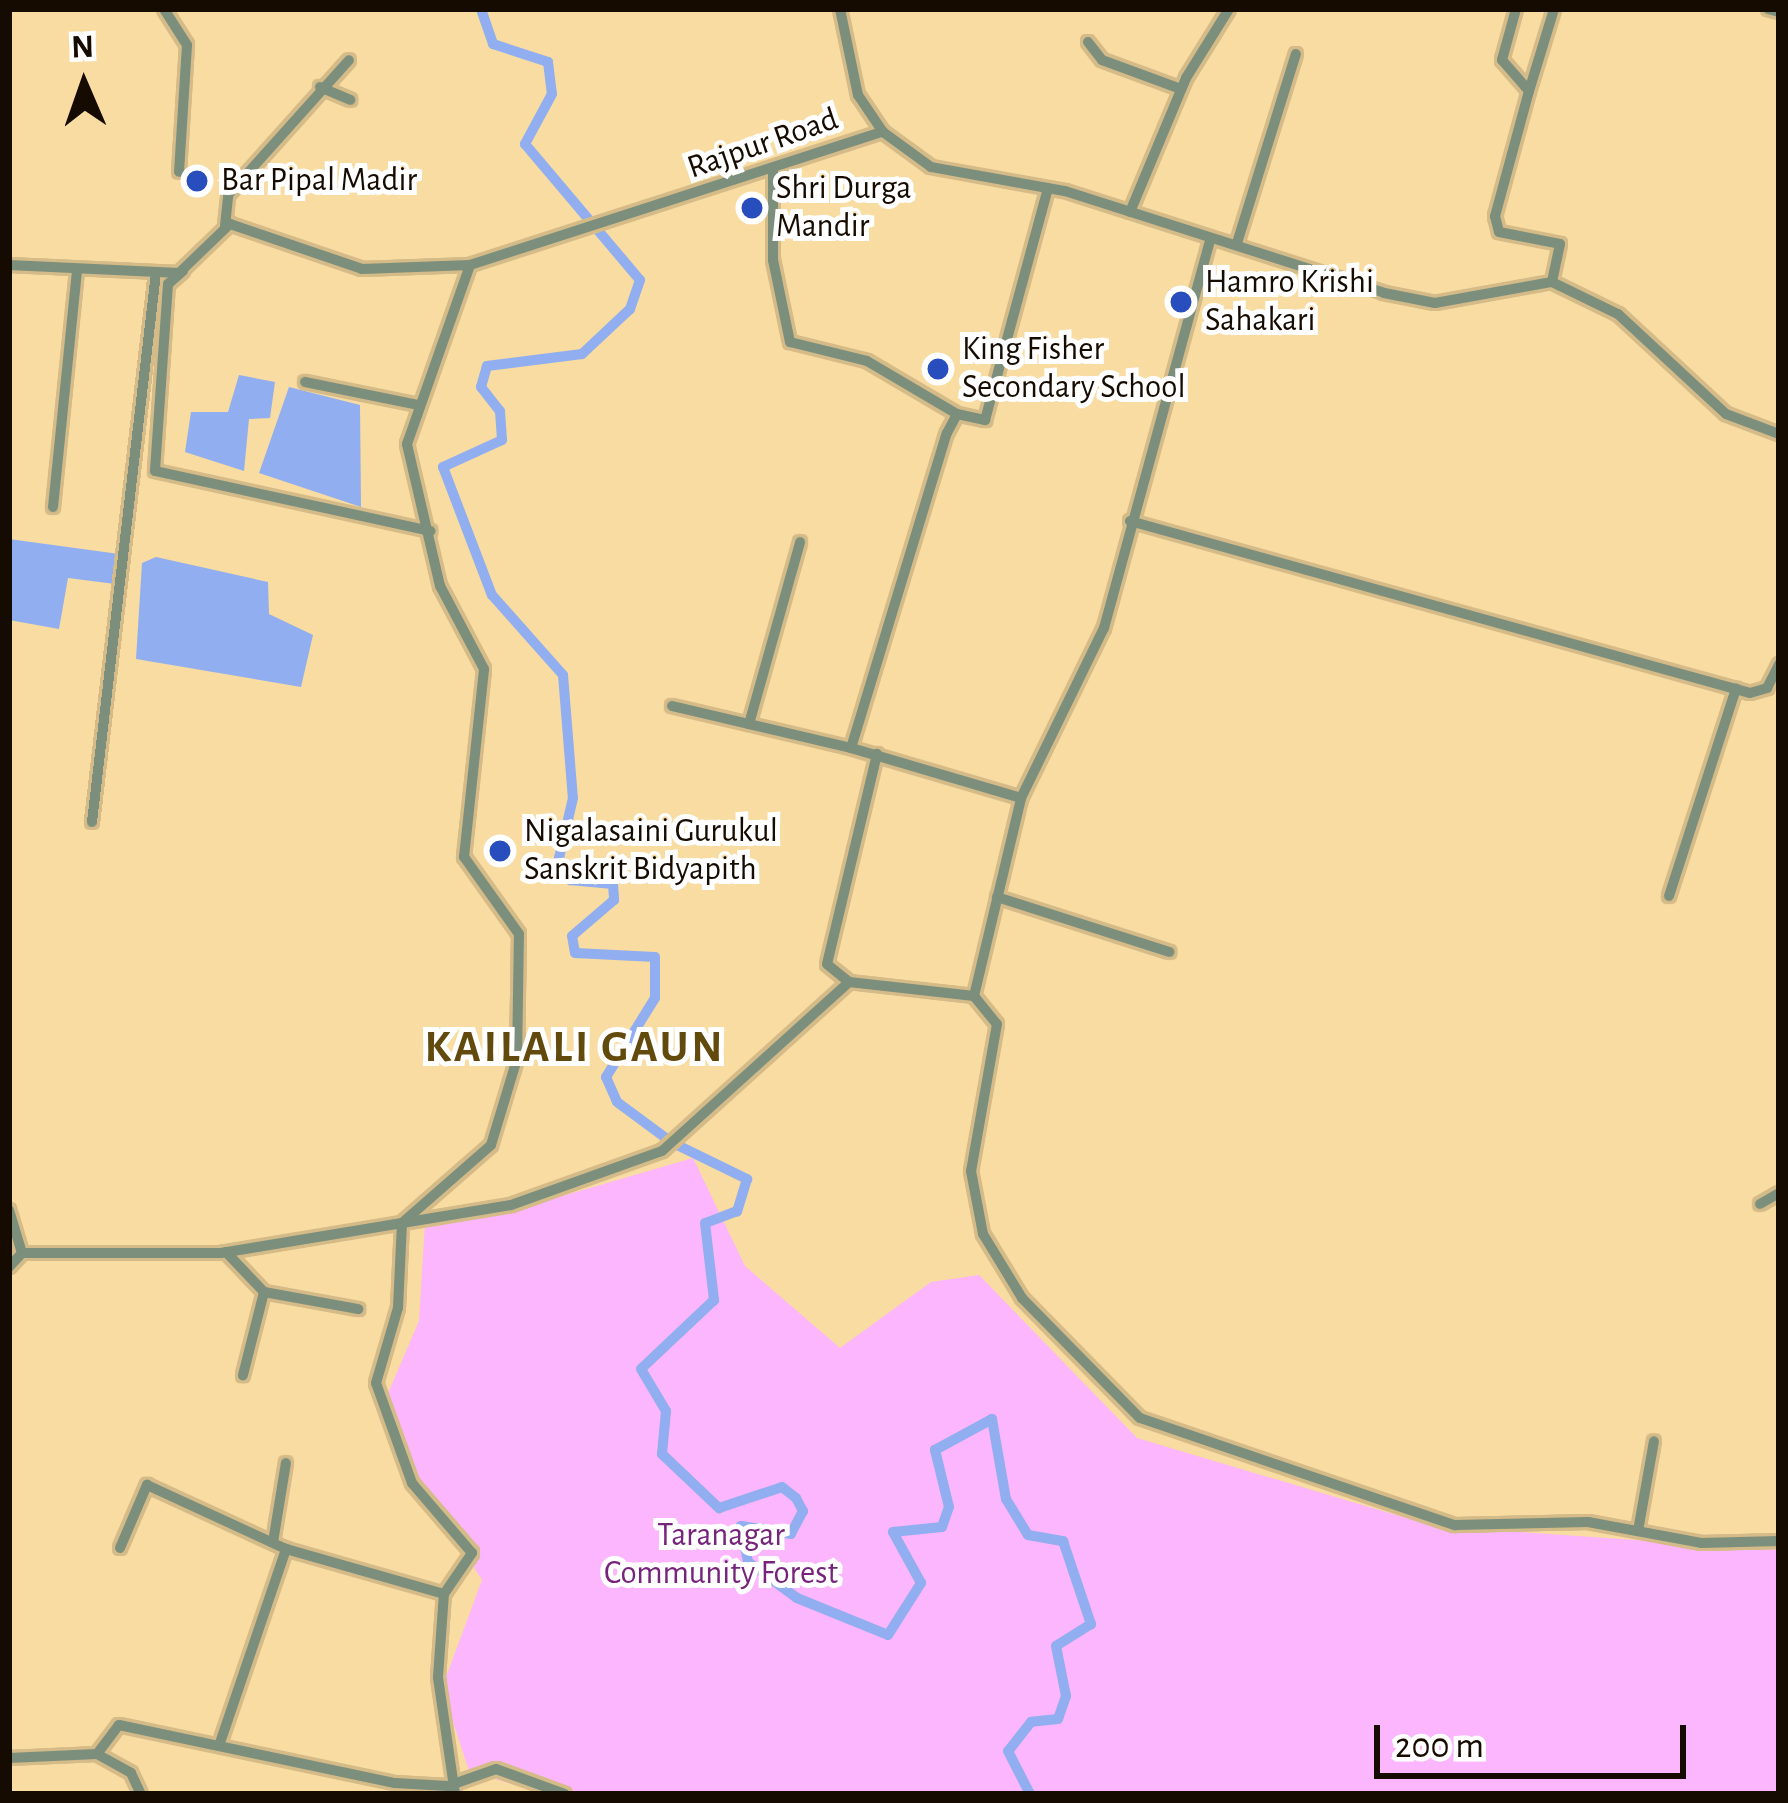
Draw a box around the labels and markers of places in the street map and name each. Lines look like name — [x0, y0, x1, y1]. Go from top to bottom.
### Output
place label: Bar Pipal Madir — [221, 161, 417, 201]
marker: Bar Pipal Madir — [184, 168, 210, 194]
place label: Shri Durga Mandir — [776, 169, 912, 247]
marker: Shri Durga Mandir — [739, 195, 765, 221]
place label: Hamro Krishi Sahakari — [1205, 263, 1374, 341]
marker: Hamro Krishi Sahakari — [1168, 289, 1194, 315]
place label: King Fisher Secondary School — [962, 330, 1186, 408]
marker: King Fisher Secondary School — [925, 356, 951, 382]
place label: Nigalasaini Gurukul Sanskrit Bidyapith — [524, 812, 778, 890]
marker: Nigalasaini Gurukul Sanskrit Bidyapith — [487, 838, 513, 864]

